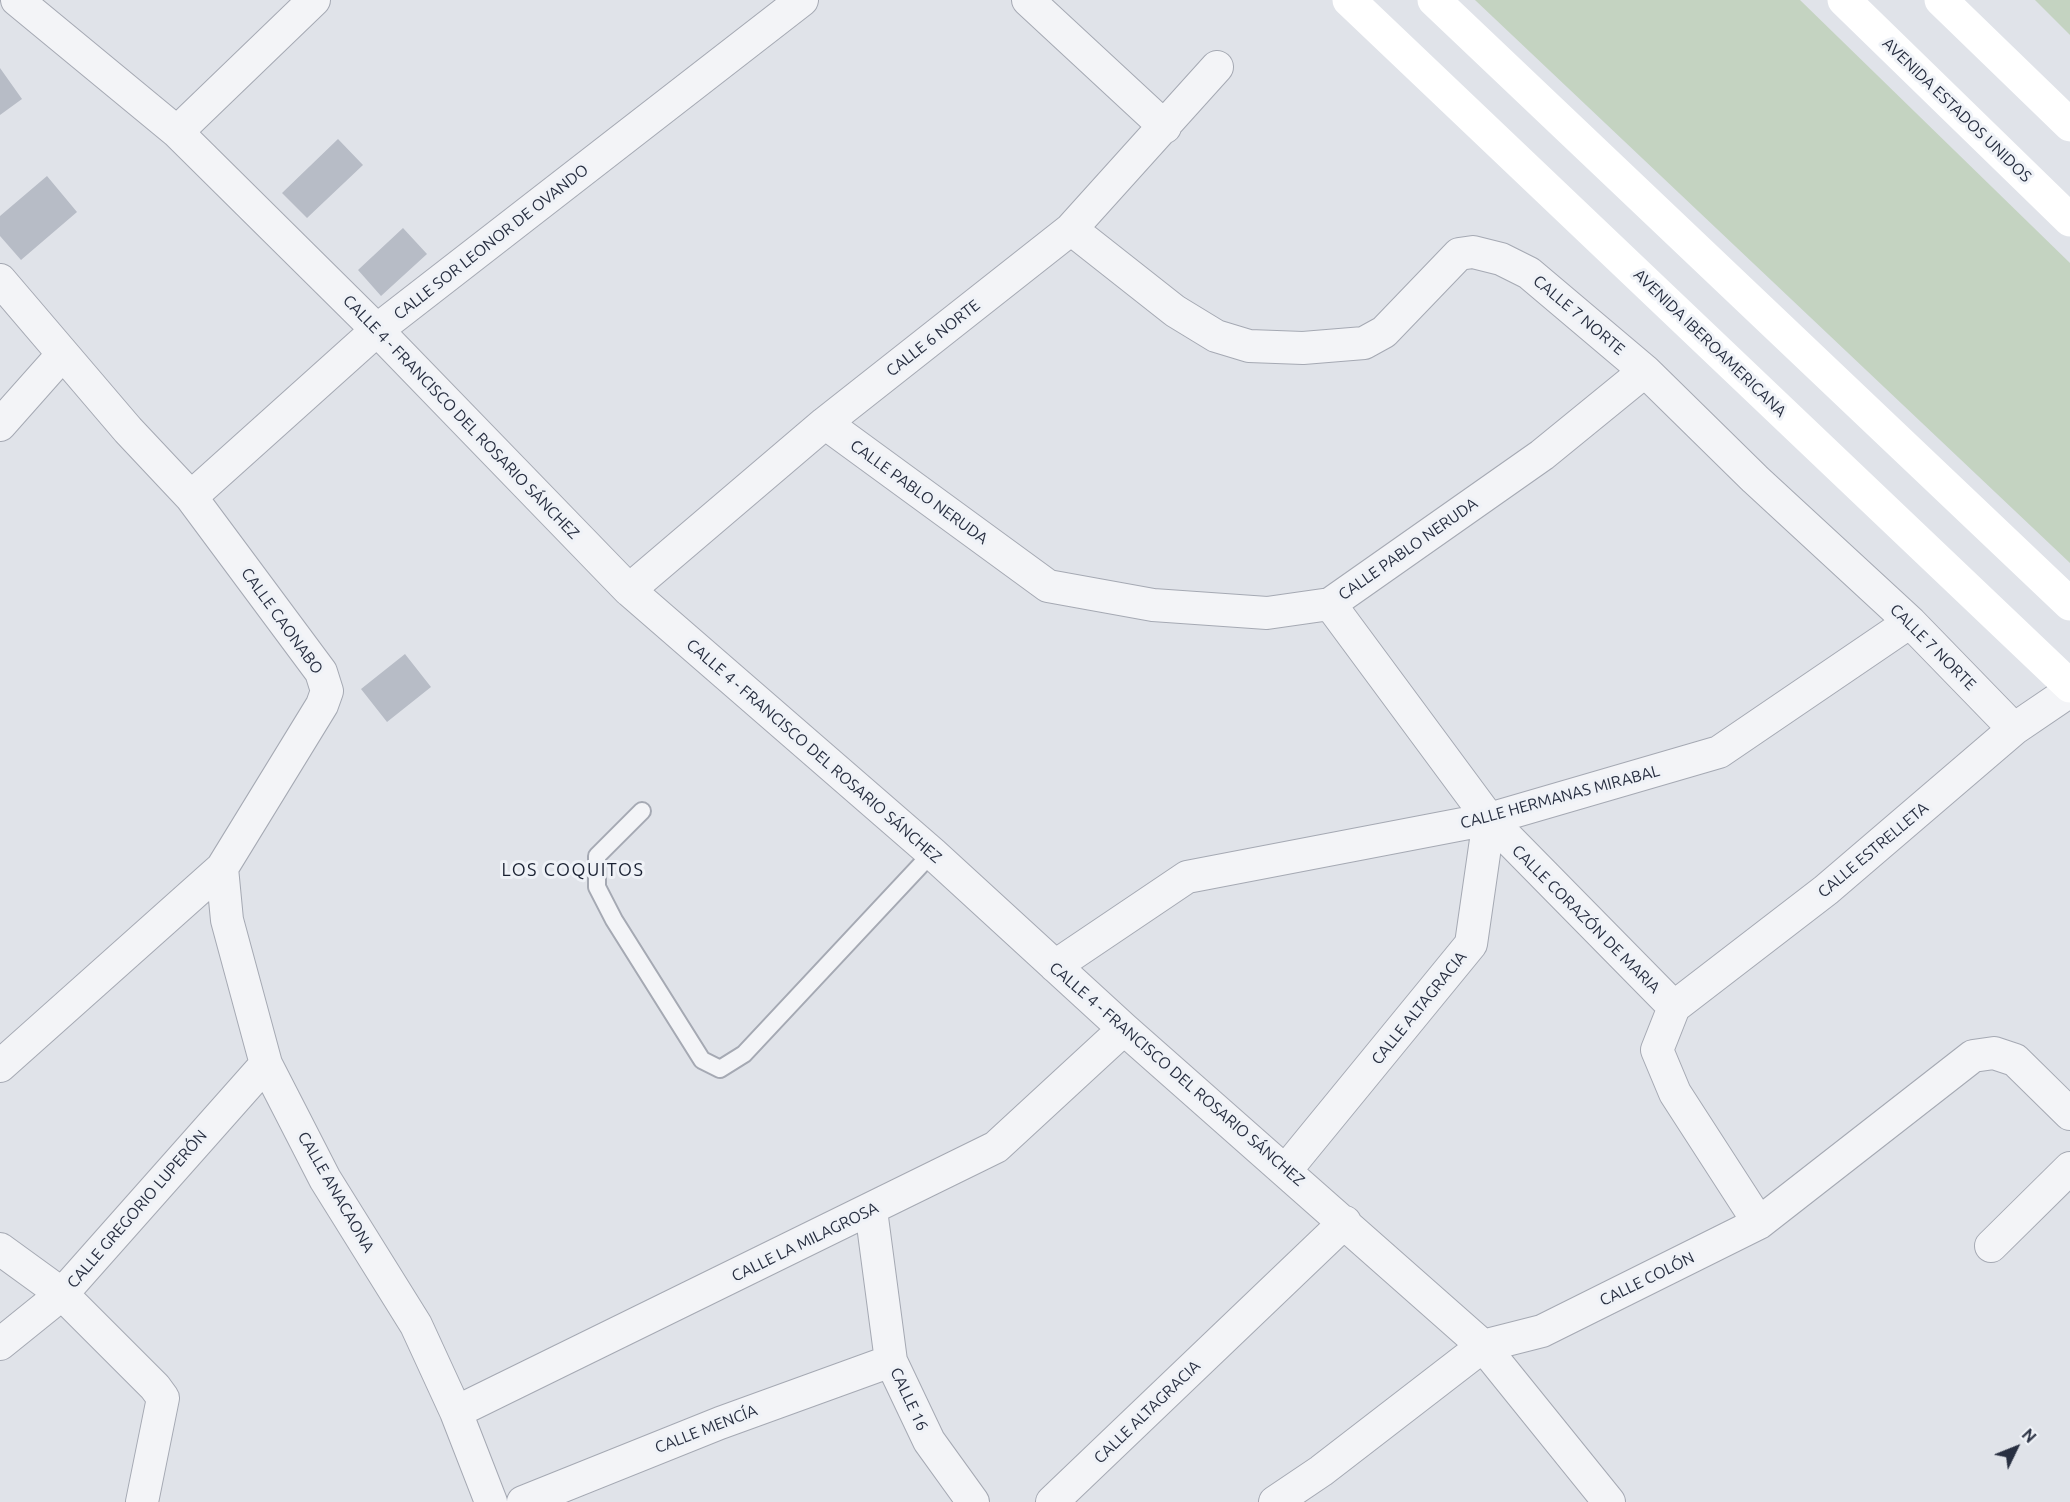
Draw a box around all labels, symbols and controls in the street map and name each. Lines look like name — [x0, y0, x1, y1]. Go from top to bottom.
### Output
street label: AVENIDA ESTADOS UNIDOS — [1879, 34, 2035, 186]
street label: CALLE SOR LEONOR DE OVANDO — [390, 160, 592, 324]
street label: AVENIDA IBEROAMERICANA — [1630, 265, 1790, 421]
street label: CALLE 7 NORTE — [1529, 271, 1629, 359]
street label: CALLE 4 - FRANCISCO DEL ROSARIO SÁNCHEZ — [339, 291, 583, 543]
street label: CALLE 6 NORTE — [882, 295, 984, 381]
street label: CALLE PABLO NERUDA — [846, 436, 992, 548]
street label: CALLE PABLO NERUDA — [1335, 494, 1481, 604]
street label: CALLE CAONABO — [237, 564, 327, 678]
street label: CALLE 7 NORTE — [1886, 600, 1980, 694]
street label: CALLE 4 - FRANCISCO DEL ROSARIO SÁNCHEZ — [683, 635, 945, 867]
street label: CALLE HERMANAS MIRABAL — [1458, 761, 1662, 833]
street label: CALLE ESTRELLETA — [1814, 798, 1932, 902]
street label: CALLE CORAZÓN DE MARIA — [1508, 841, 1664, 997]
district label: LOS COQUITOS — [502, 859, 644, 881]
street label: CALLE ALTAGRACIA — [1367, 947, 1471, 1069]
street label: CALLE 4 - FRANCISCO DEL ROSARIO SÁNCHEZ — [1046, 958, 1308, 1190]
street label: CALLE GREGORIO LUPERÓN — [63, 1126, 211, 1292]
street label: CALLE ANACAONA — [294, 1128, 378, 1256]
street label: CALLE LA MILAGROSA — [729, 1198, 881, 1286]
street label: CALLE COLÓN — [1596, 1248, 1698, 1310]
street label: CALLE ALTAGRACIA — [1090, 1356, 1204, 1468]
street label: CALLE 16 — [886, 1364, 932, 1434]
street label: CALLE MENCÍA — [652, 1401, 760, 1457]
north arrow — [1986, 1418, 2046, 1478]
text: N — [2019, 1425, 2040, 1446]

